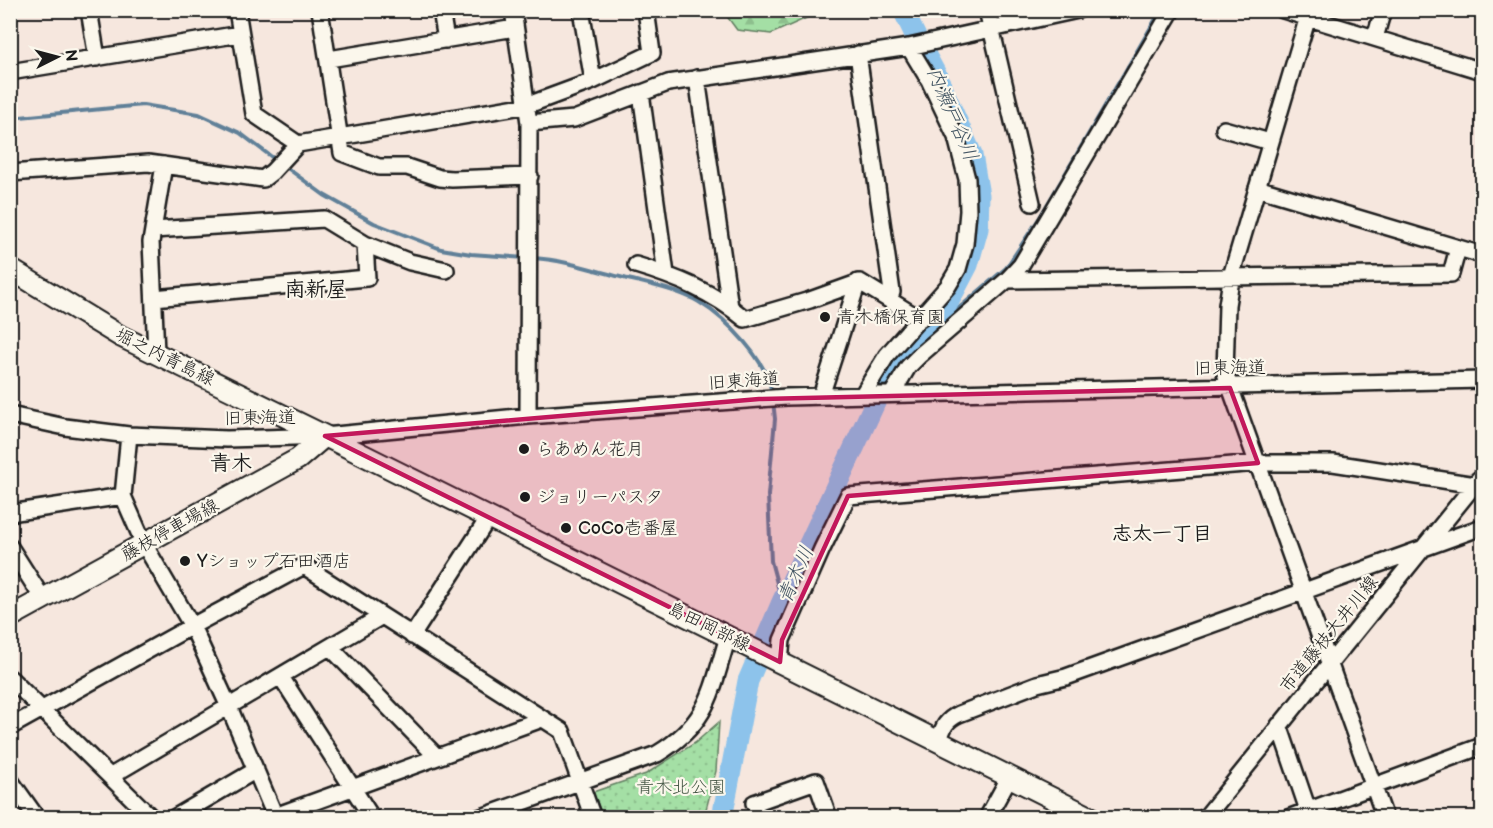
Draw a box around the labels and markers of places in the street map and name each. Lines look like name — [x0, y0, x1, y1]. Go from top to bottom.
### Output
place label: 青木橋保育園 — [837, 307, 945, 328]
marker: 青木橋保育園 — [818, 310, 832, 324]
place label: らあめん花月 — [536, 439, 644, 460]
marker: らあめん花月 — [517, 442, 531, 456]
place label: ジョリーパスタ — [537, 487, 663, 508]
marker: ジョリーパスタ — [518, 490, 532, 504]
place label: CoCo壱番屋 — [578, 518, 678, 539]
marker: CoCo壱番屋 — [559, 521, 573, 535]
place label: Yショップ石田酒店 — [196, 551, 351, 572]
marker: Yショップ石田酒店 — [178, 554, 192, 568]

